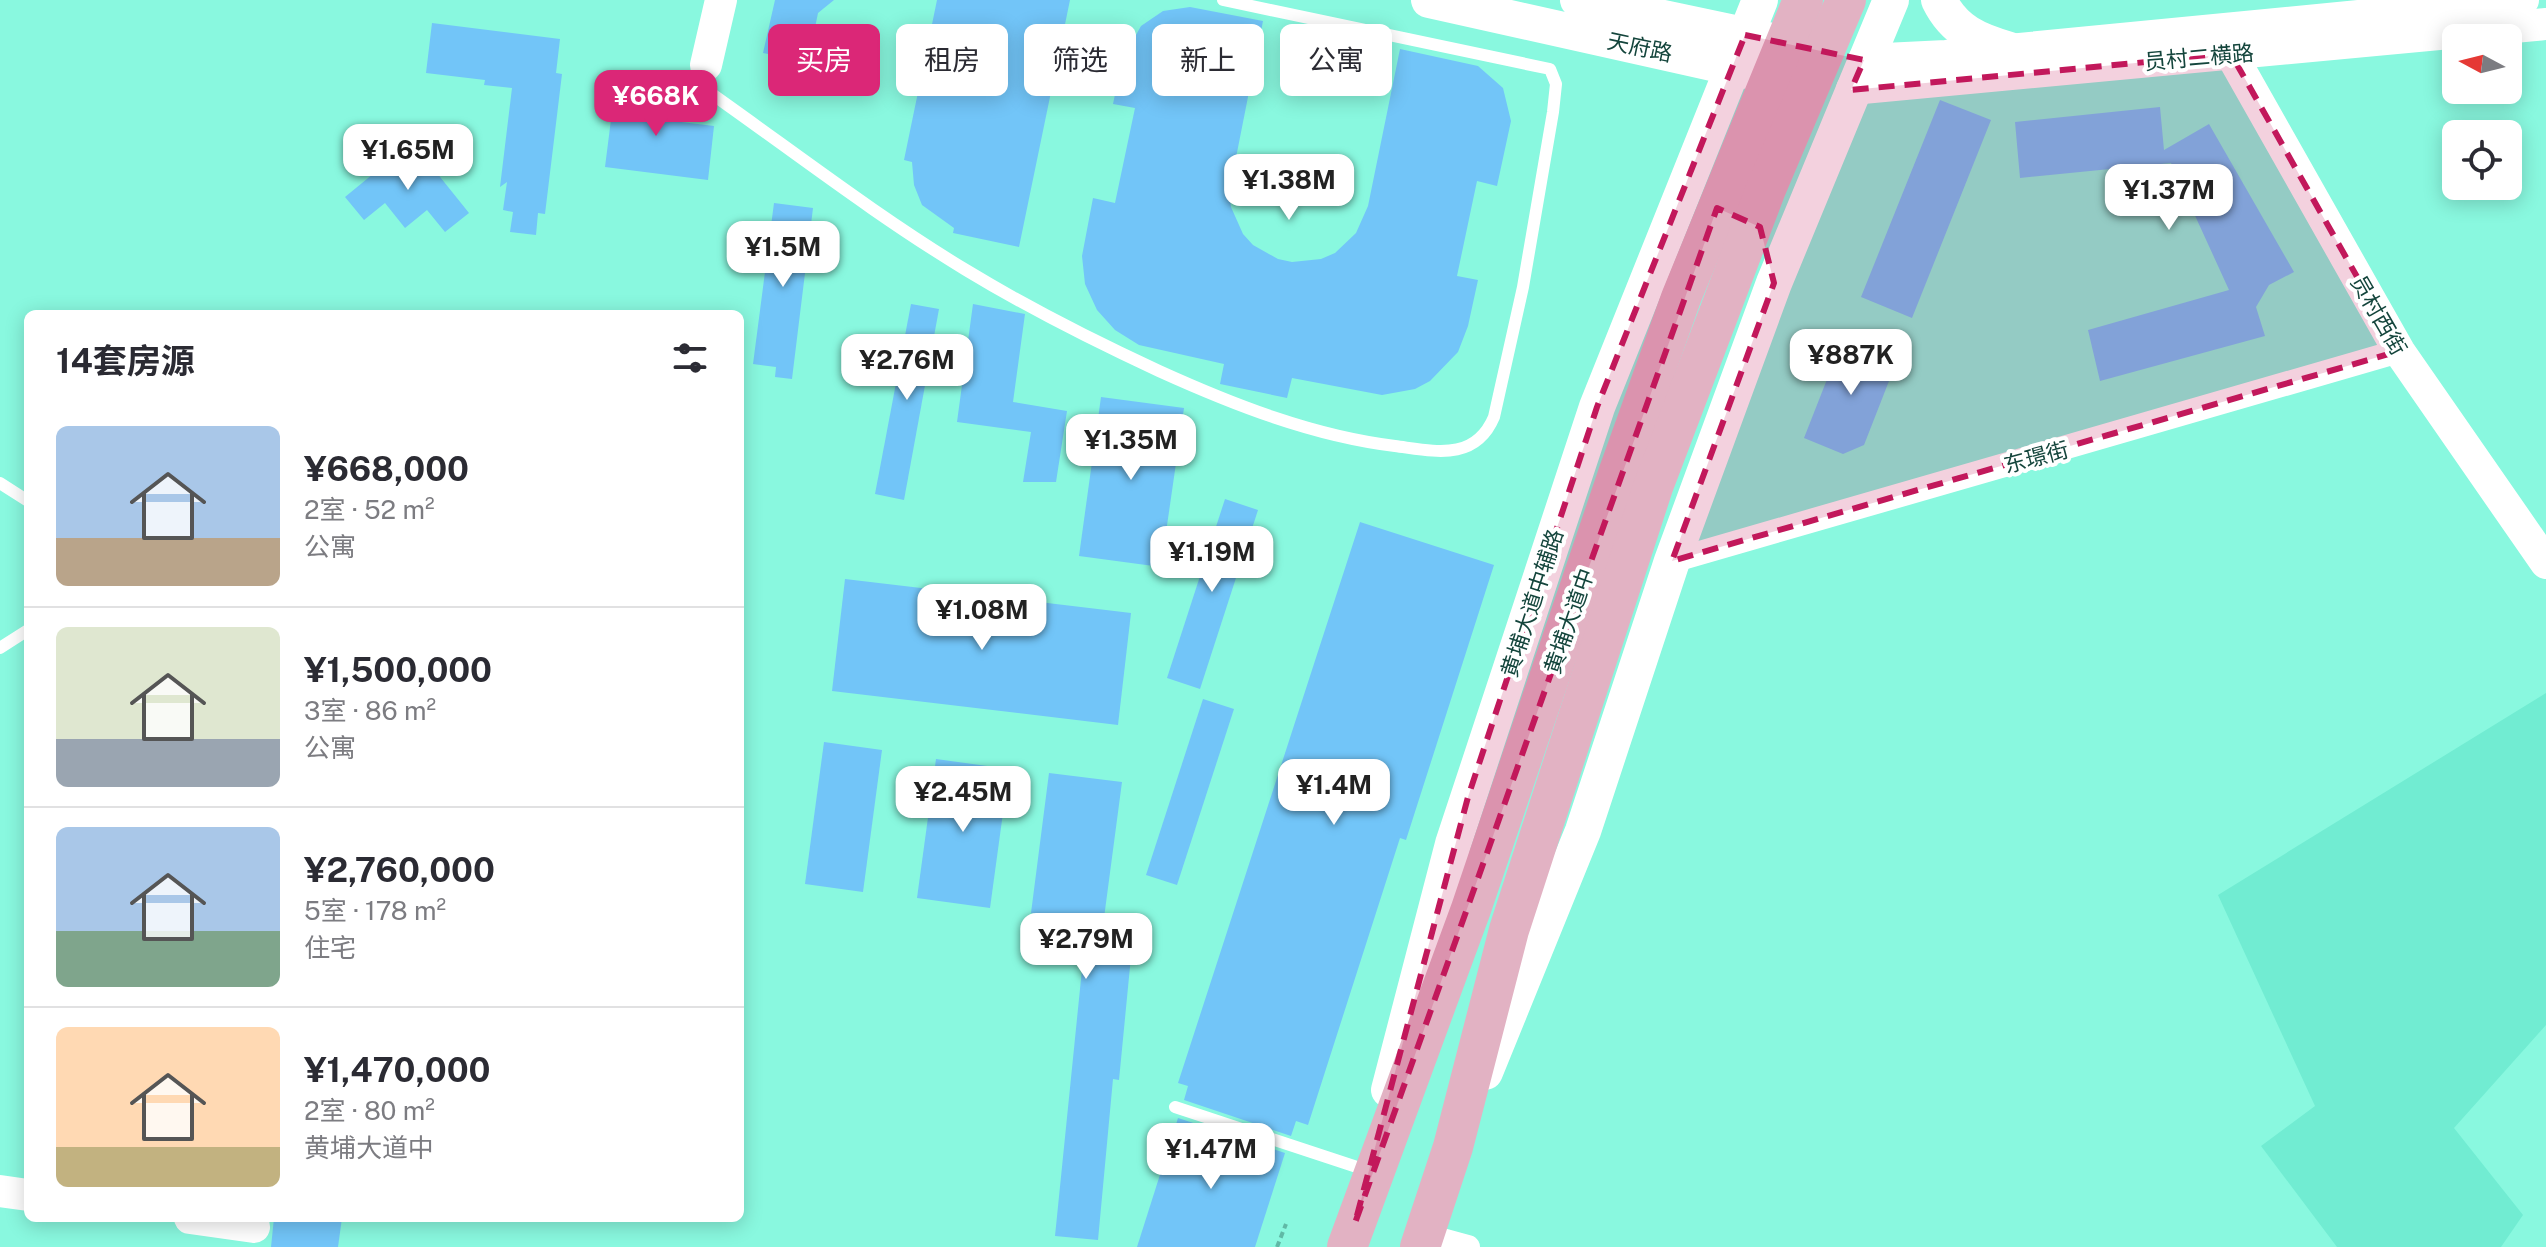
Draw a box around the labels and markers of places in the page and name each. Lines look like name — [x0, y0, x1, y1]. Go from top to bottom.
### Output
pin: ¥668K — [600, 70, 712, 138]
pin: ¥1.65M — [343, 124, 473, 192]
pin: ¥1.38M — [1224, 154, 1354, 222]
pin: ¥1.37M — [2104, 164, 2234, 232]
pin: ¥1.5M — [727, 221, 839, 289]
pin: ¥887K — [1795, 329, 1907, 397]
pin: ¥2.76M — [842, 334, 972, 402]
pin: ¥1.35M — [1066, 414, 1196, 482]
pin: ¥1.19M — [1147, 526, 1277, 594]
pin: ¥1.08M — [917, 584, 1047, 652]
pin: ¥1.4M — [1278, 759, 1390, 827]
pin: ¥2.45M — [898, 766, 1028, 834]
pin: ¥2.79M — [1021, 913, 1151, 981]
pin: ¥1.47M — [1146, 1123, 1276, 1191]

